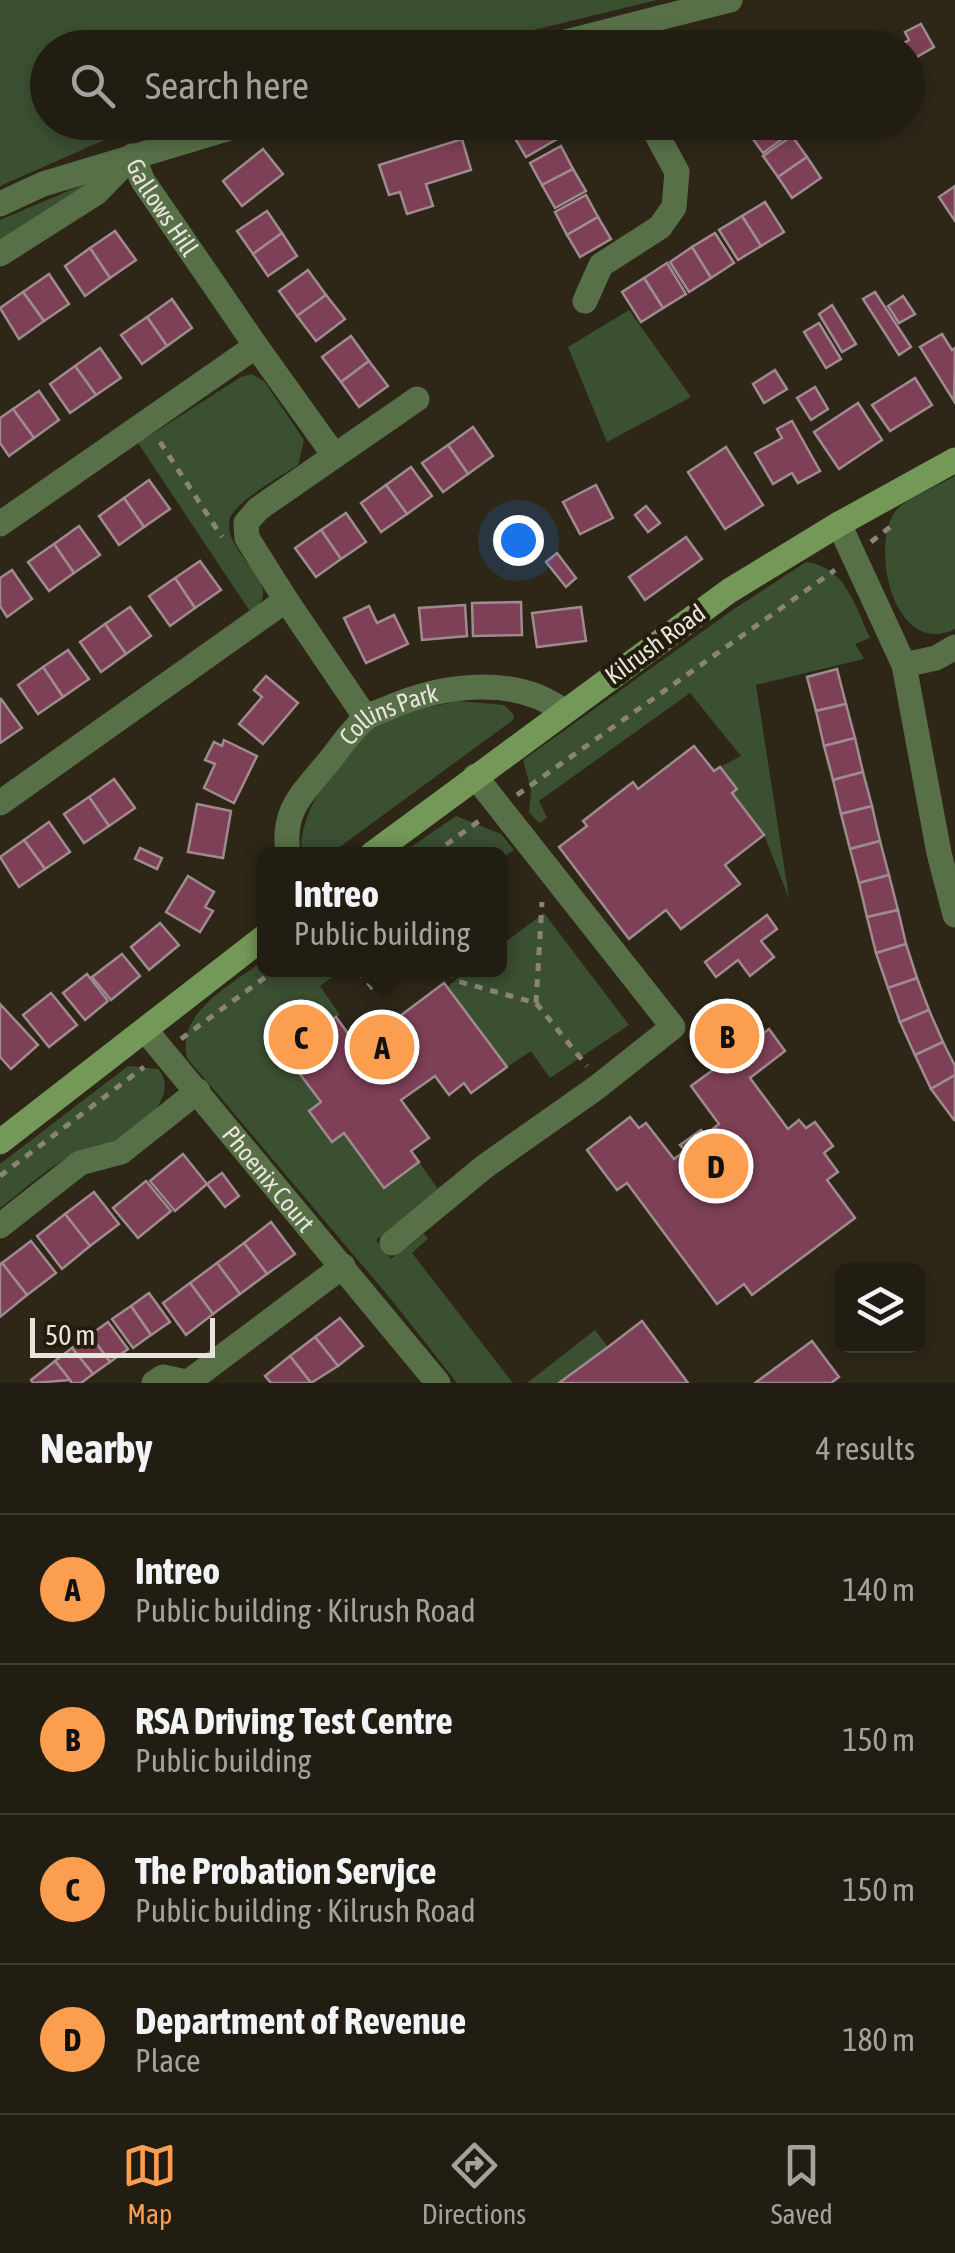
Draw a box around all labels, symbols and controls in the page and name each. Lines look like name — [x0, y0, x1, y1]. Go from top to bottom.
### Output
search box — [30, 30, 925, 140]
icon: search — [65, 58, 120, 113]
text: Search here — [145, 64, 309, 107]
street label: Gallows Hill — [121, 154, 204, 261]
your location — [493, 515, 544, 566]
street label: Kilrush Road — [600, 599, 710, 689]
street label: Collins Park — [333, 678, 441, 750]
popup — [257, 847, 507, 977]
text: Intreo — [294, 872, 379, 915]
text: Public building — [294, 915, 470, 952]
pin: B — [694, 998, 760, 1074]
pin: C — [268, 1000, 334, 1074]
pin: A — [350, 1010, 414, 1084]
street label: Phoenix Court — [217, 1120, 320, 1237]
pin: D — [684, 1128, 748, 1204]
map controls — [835, 1263, 925, 1353]
button: layers — [835, 1263, 925, 1353]
scale bar — [30, 1313, 215, 1358]
text: 50 m — [45, 1319, 95, 1351]
text: Nearby — [40, 1424, 153, 1472]
text: 4 results — [816, 1430, 915, 1467]
text: Intreo — [135, 1549, 220, 1592]
text: A — [65, 1571, 80, 1608]
text: 140 m — [842, 1571, 915, 1608]
text: Public building · Kilrush Road — [135, 1592, 476, 1629]
text: RSA Driving Test Centre — [135, 1699, 453, 1742]
text: B — [65, 1721, 80, 1758]
text: 150 m — [842, 1721, 915, 1758]
text: Public building — [135, 1742, 311, 1779]
text: The Probation Servjce — [135, 1849, 437, 1892]
text: C — [65, 1871, 80, 1908]
text: 150 m — [842, 1871, 915, 1908]
text: Public building · Kilrush Road — [135, 1892, 476, 1929]
text: Department of Revenue — [135, 1999, 466, 2042]
text: D — [64, 2021, 81, 2058]
text: 180 m — [842, 2021, 915, 2058]
text: Place — [135, 2042, 200, 2079]
tab: Map — [122, 2138, 177, 2230]
tab: Directions — [422, 2138, 526, 2230]
tab: Saved — [771, 2138, 833, 2230]

